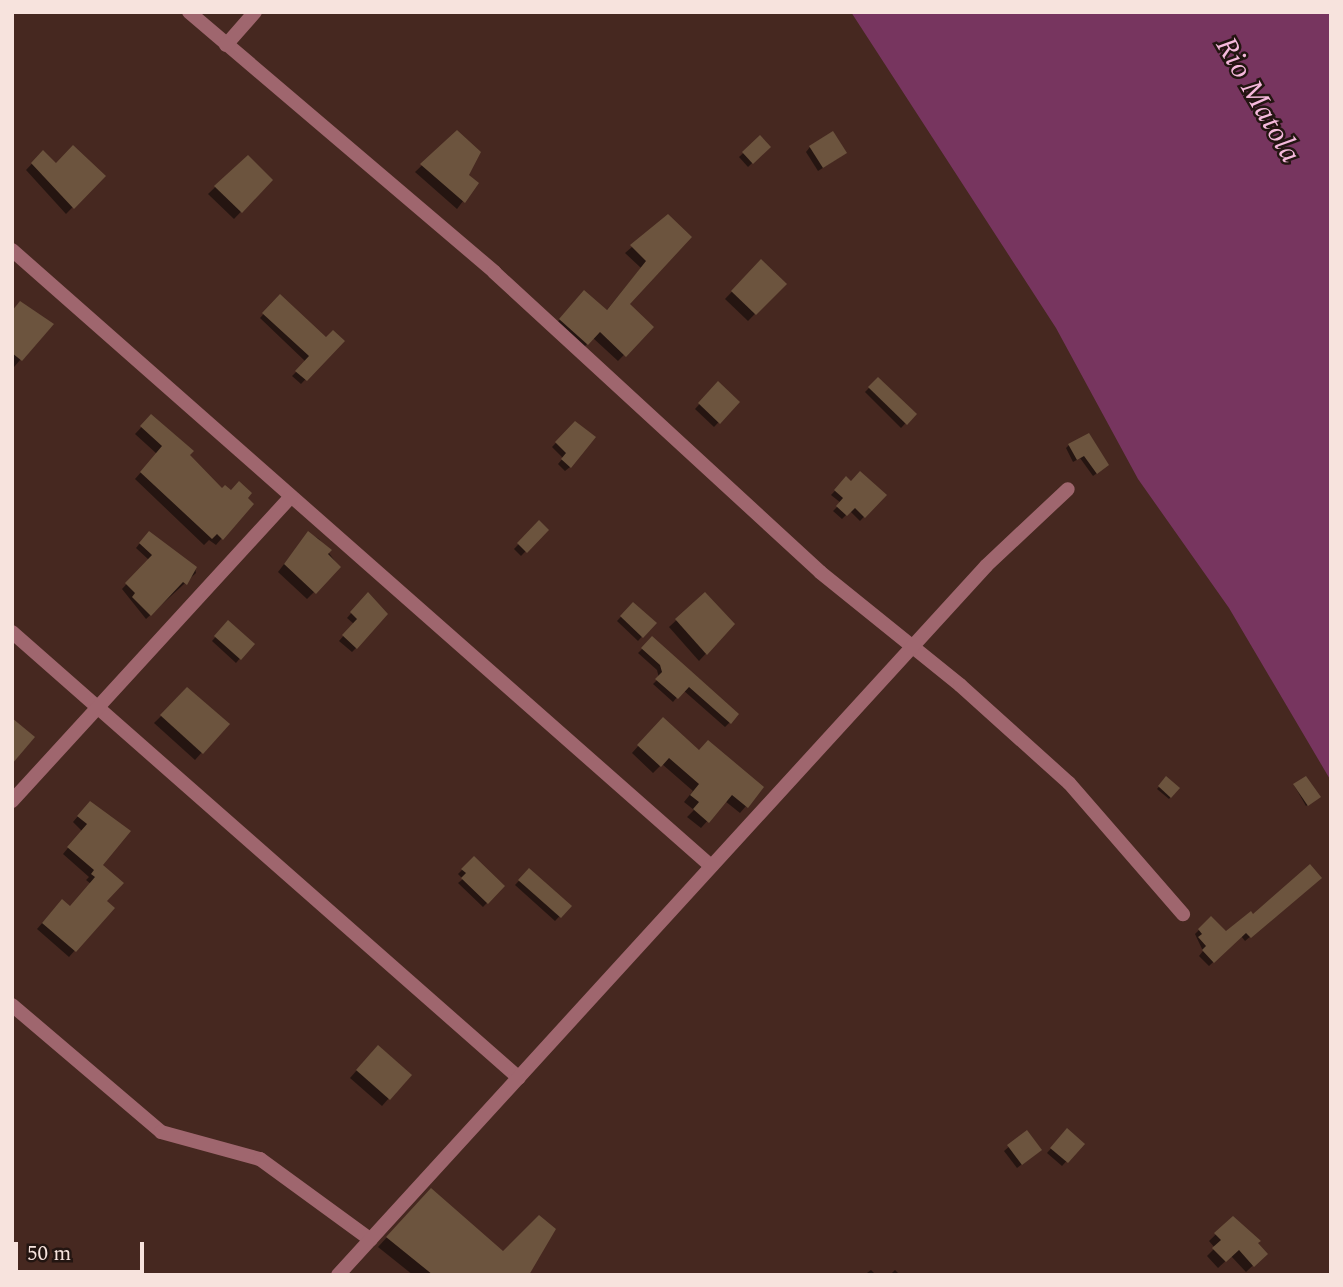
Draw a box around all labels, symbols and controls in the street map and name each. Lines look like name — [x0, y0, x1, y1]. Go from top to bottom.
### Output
water label: Rio Matola — [1208, 31, 1308, 169]
scale bar — [18, 1228, 147, 1272]
text: 50 m — [27, 1238, 71, 1270]

